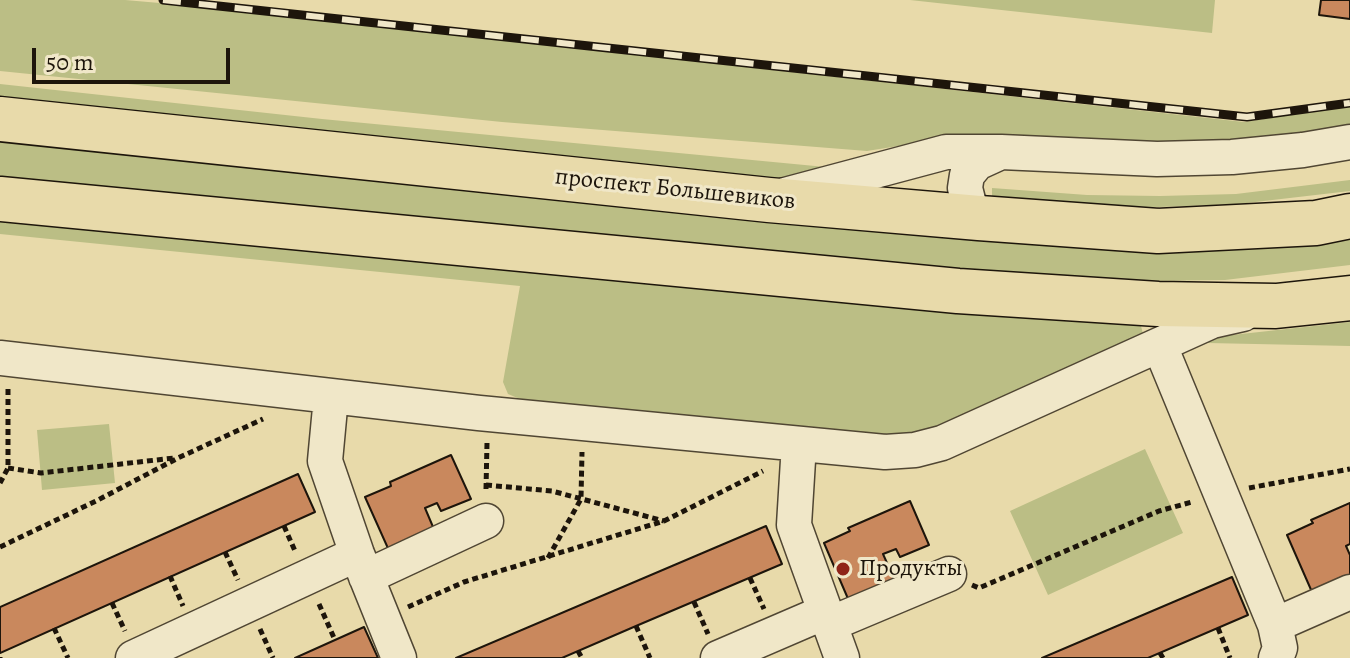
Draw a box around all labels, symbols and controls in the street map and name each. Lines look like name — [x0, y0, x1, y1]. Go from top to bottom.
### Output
scale bar — [36, 32, 234, 82]
text: 50 m — [46, 46, 94, 78]
street label: проспект Большевиков — [553, 163, 797, 217]
place label: Продукты — [859, 555, 963, 583]
marker: Продукты — [834, 560, 852, 578]

